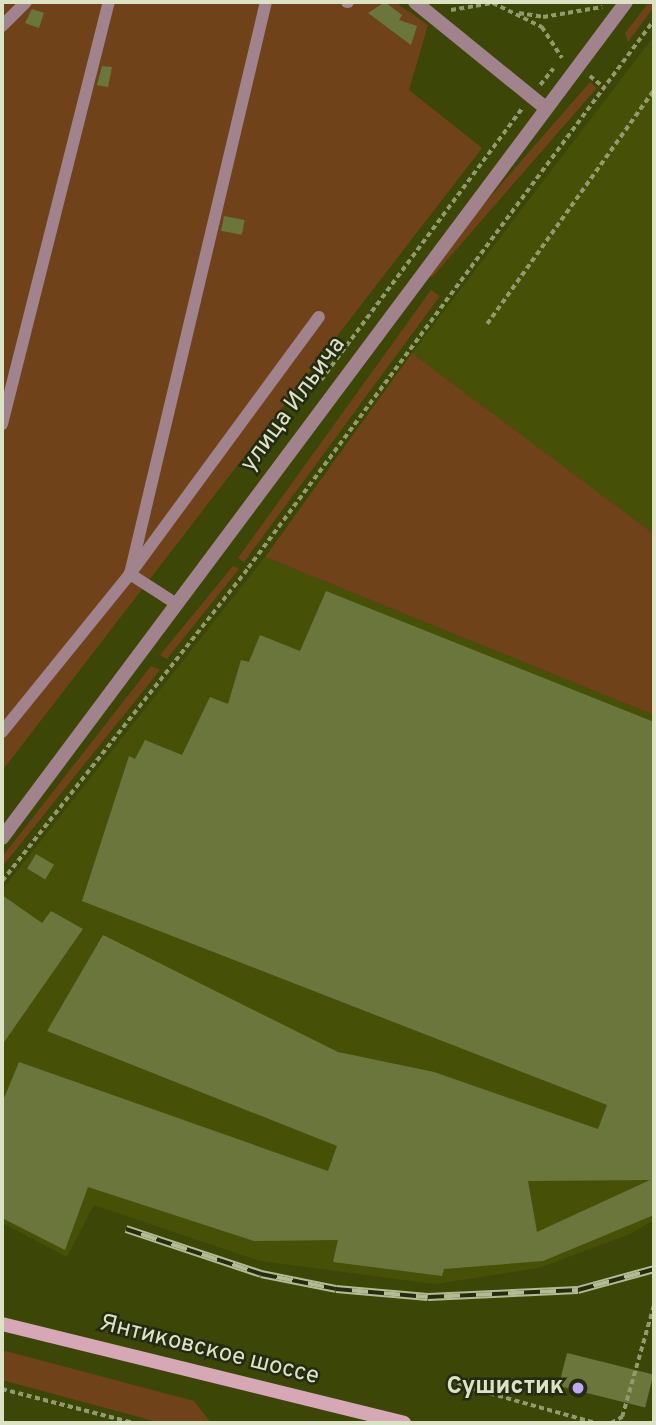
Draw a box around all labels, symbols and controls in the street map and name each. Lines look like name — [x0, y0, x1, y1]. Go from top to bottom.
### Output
street label: улица Ильича — [235, 332, 353, 478]
street label: Янтиковское шоссе — [96, 1310, 322, 1392]
place label: Сушистик — [447, 1374, 564, 1402]
marker: Сушистик — [570, 1380, 586, 1396]

